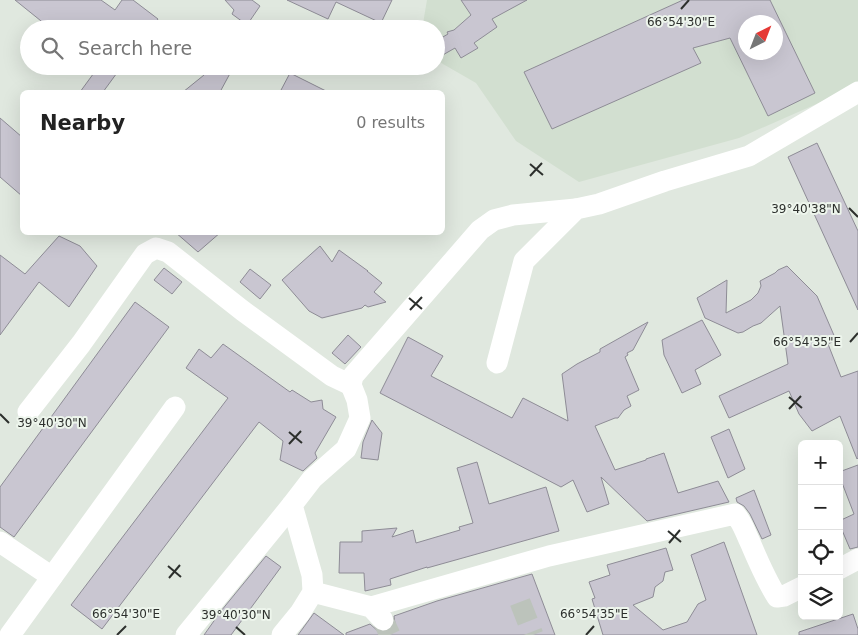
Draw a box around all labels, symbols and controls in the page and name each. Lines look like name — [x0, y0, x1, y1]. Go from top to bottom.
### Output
text: 66°54'30"E — [647, 15, 715, 29]
north arrow — [738, 15, 783, 60]
search box — [20, 20, 445, 75]
icon: search — [38, 34, 66, 62]
text: Search here — [78, 37, 192, 59]
text: Nearby — [40, 111, 125, 135]
text: 0 results — [356, 113, 425, 132]
text: 39°40'38"N — [771, 202, 841, 216]
text: 66°54'35"E — [773, 335, 841, 349]
text: 39°40'30"N — [17, 416, 87, 430]
map controls — [798, 440, 843, 620]
button: + — [798, 440, 843, 485]
button: − — [798, 485, 843, 530]
button: locate — [798, 530, 843, 575]
button: layers — [798, 575, 843, 620]
text: 66°54'30"E — [92, 607, 160, 621]
text: 66°54'35"E — [560, 607, 628, 621]
text: 39°40'30"N — [201, 608, 271, 622]

